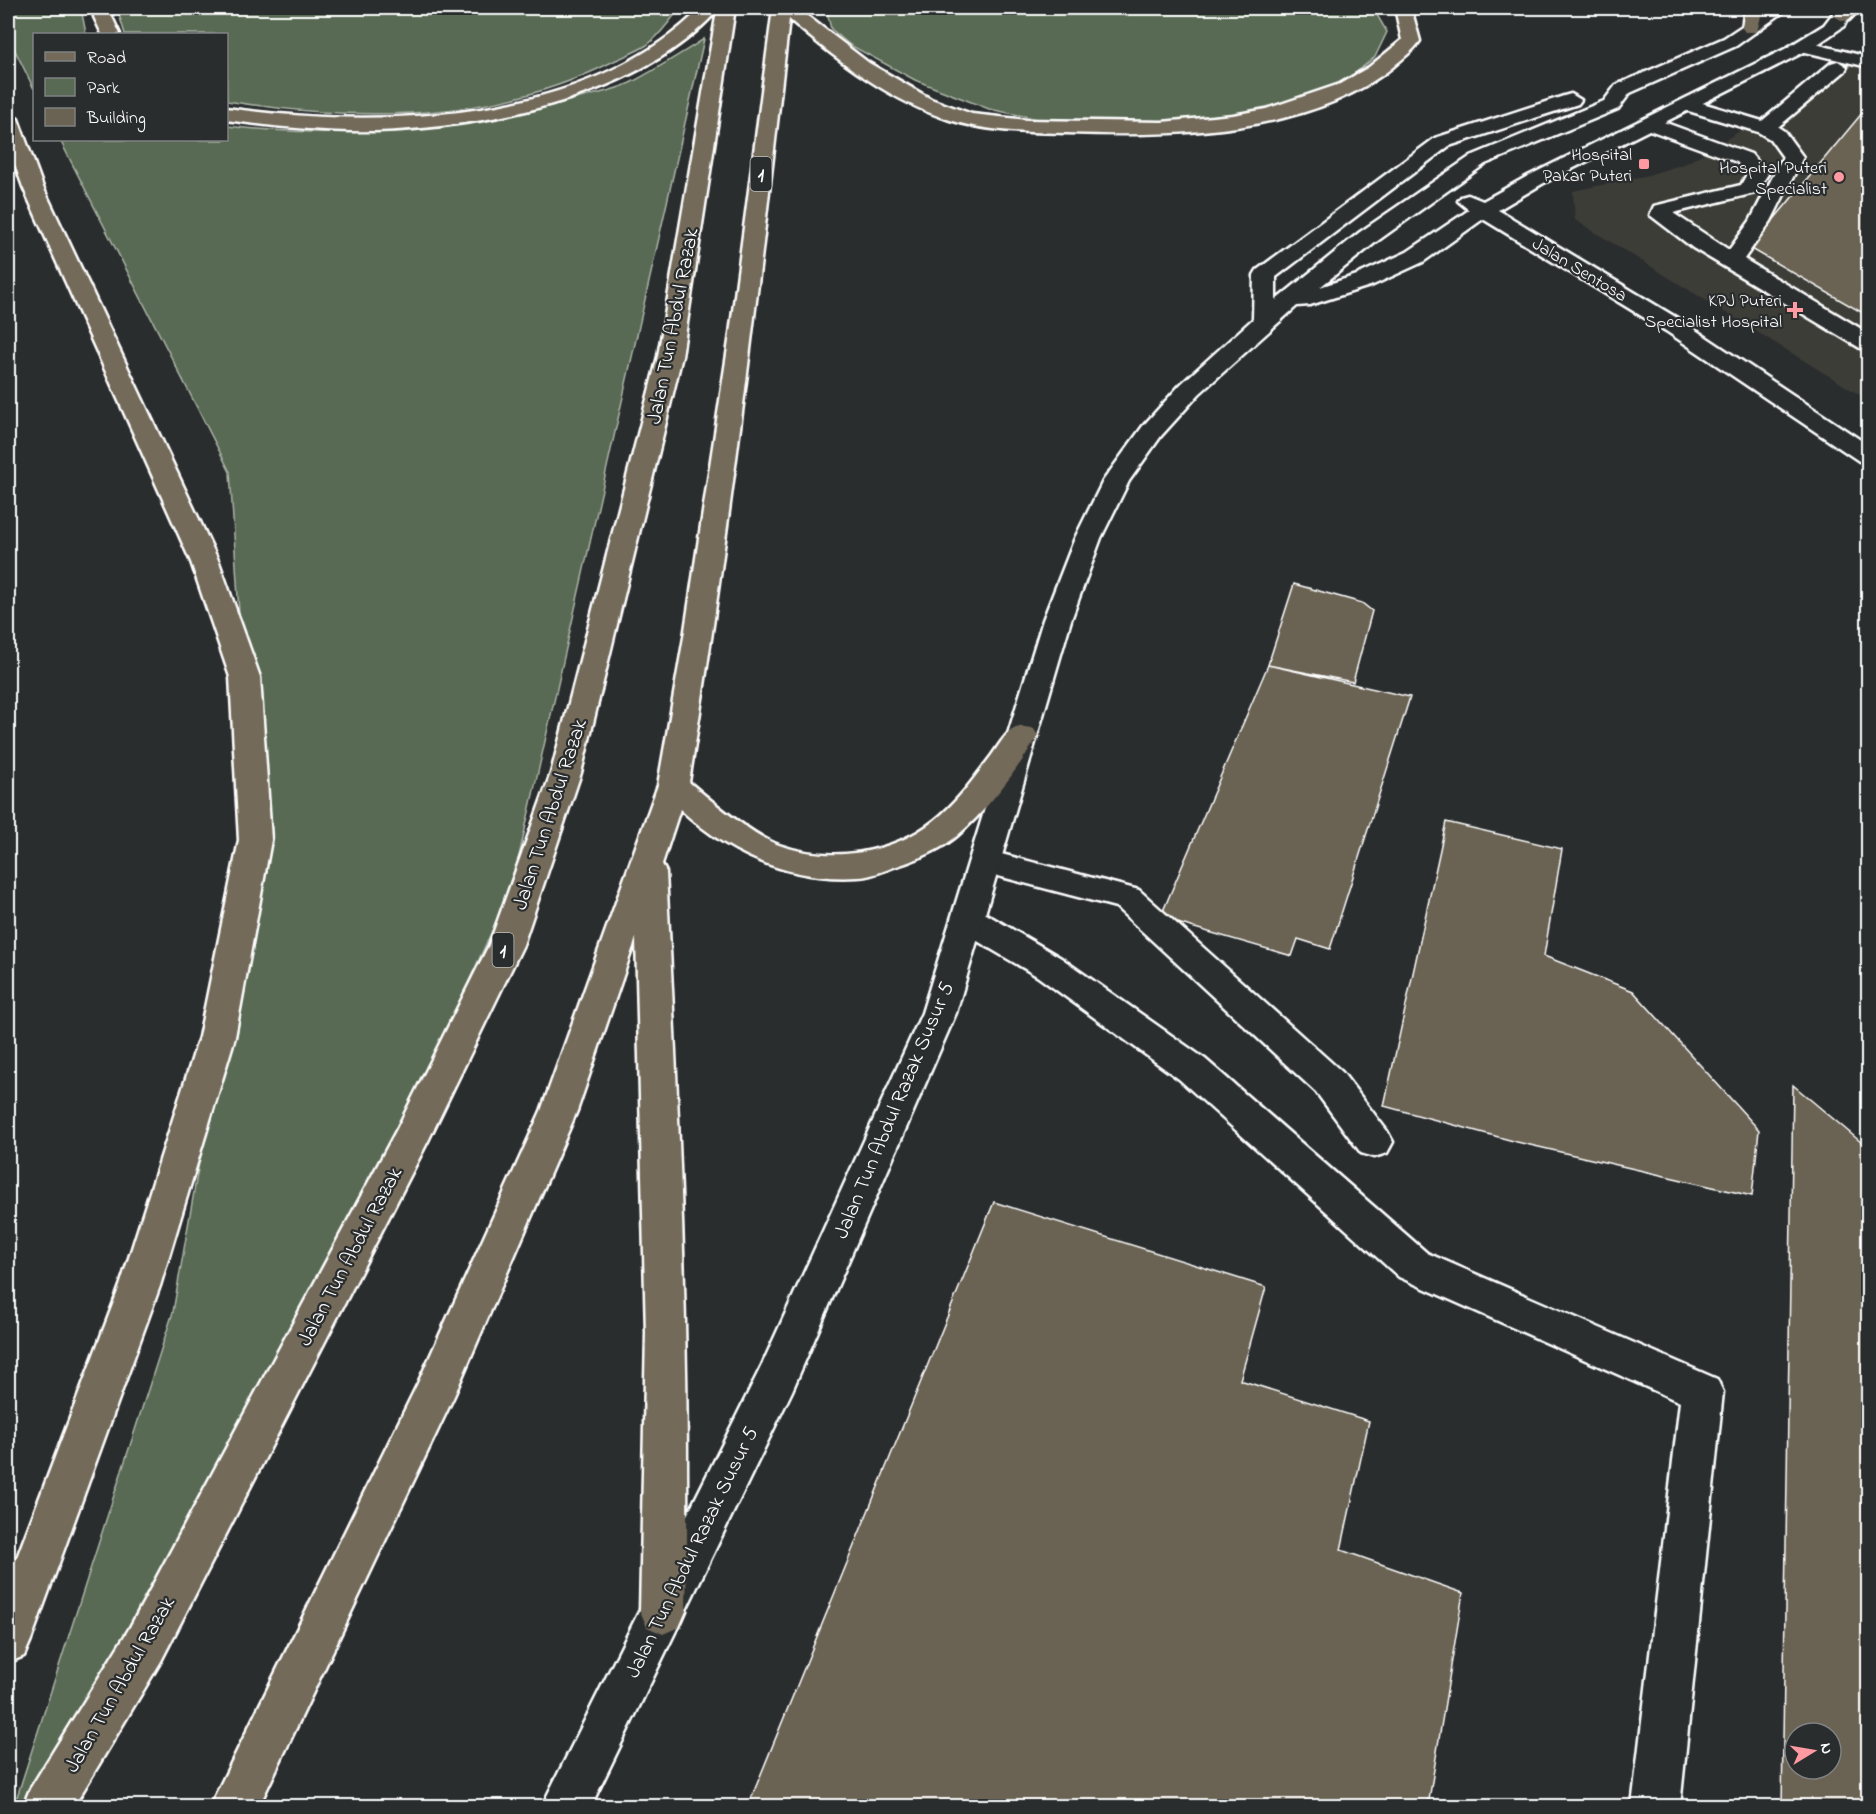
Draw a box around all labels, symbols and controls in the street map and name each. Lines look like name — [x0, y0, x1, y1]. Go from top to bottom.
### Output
legend — [33, 33, 228, 141]
text: Road — [87, 46, 126, 72]
text: Park — [87, 76, 120, 102]
text: Building — [86, 106, 146, 133]
place label: Hospital Pakar Puteri — [1543, 143, 1632, 190]
place label: Hospital Puteri Specialist — [1719, 156, 1827, 203]
road number: 1 — [750, 157, 771, 191]
marker: Hospital Pakar Puteri — [1637, 157, 1651, 171]
marker: Hospital Puteri Specialist — [1832, 170, 1846, 184]
street label: Jalan Tun Abdul Razak — [640, 225, 708, 427]
street label: Jalan Sentosa — [1526, 232, 1632, 310]
place label: KPJ Puteri Specialist Hospital — [1645, 289, 1782, 336]
marker: KPJ Puteri Specialist Hospital — [1786, 301, 1804, 319]
street label: Jalan Tun Abdul Razak — [506, 714, 596, 914]
road number: 1 — [492, 933, 514, 967]
street label: Jalan Tun Abdul Razak Susur 5 — [827, 978, 963, 1244]
street label: Jalan Tun Abdul Razak — [291, 1161, 411, 1352]
street label: Jalan Tun Abdul Razak Susur 5 — [619, 1422, 767, 1684]
street label: Jalan Tun Abdul Razak — [58, 1591, 184, 1779]
north arrow — [1783, 1721, 1843, 1781]
text: N — [1813, 1741, 1839, 1756]

